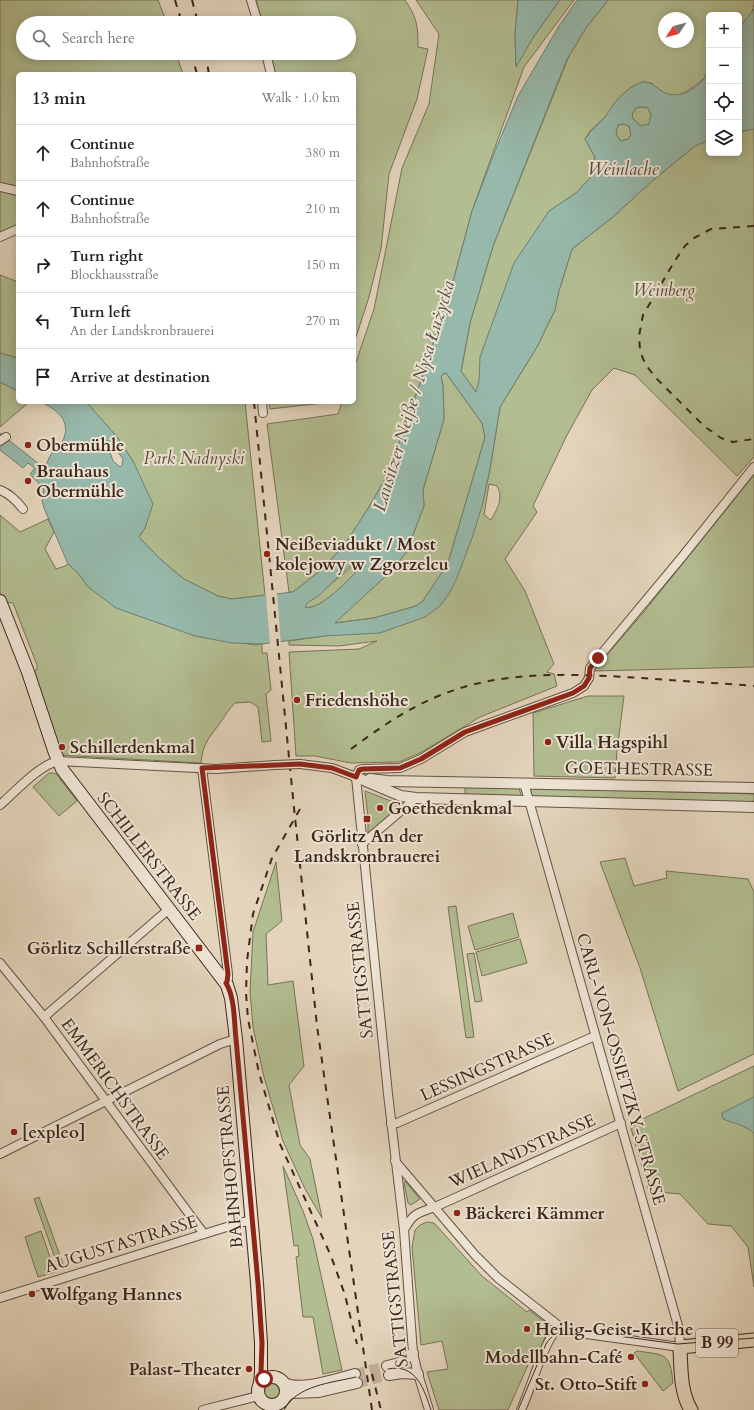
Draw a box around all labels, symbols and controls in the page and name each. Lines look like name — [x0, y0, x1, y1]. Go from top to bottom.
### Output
north arrow — [658, 12, 694, 48]
map controls — [706, 12, 742, 156]
button: + — [706, 12, 742, 48]
search box — [16, 16, 356, 60]
icon: search — [30, 27, 52, 49]
text: Search here — [62, 28, 135, 48]
button: − — [706, 48, 742, 84]
button: locate — [706, 84, 742, 120]
text: 13 min — [32, 87, 86, 110]
text: Walk · 1.0 km — [261, 89, 340, 107]
button: layers — [706, 120, 742, 156]
text: Continue — [70, 134, 135, 154]
icon: ahead — [32, 142, 54, 164]
text: 380 m — [306, 144, 340, 162]
text: Bahnhofstraße — [70, 154, 150, 172]
water label: Weinlache — [587, 157, 660, 182]
text: Continue — [70, 190, 135, 210]
icon: ahead — [32, 198, 54, 220]
text: 210 m — [306, 200, 340, 218]
text: Bahnhofstraße — [70, 210, 150, 228]
text: Turn right — [70, 246, 143, 266]
icon: right — [32, 254, 54, 276]
text: 150 m — [306, 256, 340, 274]
text: Blockhausstraße — [70, 266, 159, 284]
water label: Lausitzer Neiße / Nysa Łużycka — [367, 278, 461, 514]
park label: Weinberg — [633, 279, 695, 302]
text: Turn left — [70, 302, 131, 322]
icon: left — [32, 310, 54, 332]
text: 270 m — [306, 312, 340, 330]
text: An der Landskronbrauerei — [70, 322, 214, 340]
icon: arrive — [32, 366, 54, 388]
text: Arrive at destination — [70, 367, 210, 387]
place label: Obermühle — [36, 434, 125, 457]
marker: Obermühle — [23, 440, 33, 450]
park label: Park Nadnyski — [144, 447, 245, 470]
place label: Brauhaus Obermühle — [36, 460, 125, 503]
marker: Brauhaus Obermühle — [23, 476, 33, 486]
place label: Neißeviadukt / Most kolejowy w Zgorzelcu — [275, 533, 449, 576]
marker: Neißeviadukt / Most kolejowy w Zgorzelcu — [262, 549, 272, 559]
route end — [589, 649, 607, 667]
place label: Friedenshöhe — [305, 689, 409, 712]
marker: Friedenshöhe — [292, 695, 302, 705]
place label: Villa Hagspihl — [556, 731, 668, 754]
place label: Schillerdenkmal — [70, 736, 195, 759]
marker: Villa Hagspihl — [543, 737, 553, 747]
marker: Schillerdenkmal — [57, 742, 67, 752]
street label: GOETHESTRASSE — [565, 756, 713, 782]
street label: SCHILLERSTRASSE — [92, 787, 206, 925]
place label: Goethedenkmal — [388, 797, 512, 820]
marker: Goethedenkmal — [375, 803, 385, 813]
marker: Görlitz An der Landskronbrauerei — [362, 814, 372, 824]
place label: Görlitz An der Landskronbrauerei — [294, 825, 440, 868]
street label: SATTIGSTRASSE — [341, 901, 379, 1039]
street label: CARL-VON-OSSIETZKY-STRASSE — [571, 930, 671, 1208]
place label: Görlitz Schillerstraße — [27, 937, 191, 960]
marker: Görlitz Schillerstraße — [194, 943, 204, 953]
street label: EMMERICHSTRASSE — [56, 1013, 174, 1165]
street label: LESSINGSTRASSE — [417, 1027, 557, 1107]
street label: BAHNHOFSTRASSE — [211, 1085, 249, 1249]
street label: WIELANDSTRASSE — [444, 1108, 599, 1194]
place label: [expleo] — [22, 1121, 85, 1144]
marker: [expleo] — [9, 1127, 19, 1137]
place label: Bäckerei Kämmer — [465, 1202, 604, 1225]
marker: Bäckerei Kämmer — [452, 1208, 462, 1218]
street label: AUGUSTASTRASSE — [42, 1210, 200, 1278]
street label: SATTIGSTRASSE — [376, 1230, 414, 1368]
place label: Wolfgang Hannes — [39, 1283, 182, 1306]
marker: Wolfgang Hannes — [27, 1289, 37, 1299]
place label: Heilig-Geist-Kirche — [535, 1318, 693, 1341]
marker: Heilig-Geist-Kirche — [522, 1324, 532, 1334]
road number: B 99 — [696, 1329, 738, 1357]
place label: Modellbahn-Café — [485, 1346, 623, 1369]
marker: Modellbahn-Café — [626, 1352, 636, 1362]
place label: Palast-Theater — [129, 1358, 241, 1381]
marker: Palast-Theater — [244, 1364, 254, 1374]
route start — [255, 1370, 273, 1388]
place label: St. Otto-Stift — [535, 1373, 637, 1396]
marker: St. Otto-Stift — [640, 1379, 650, 1389]

